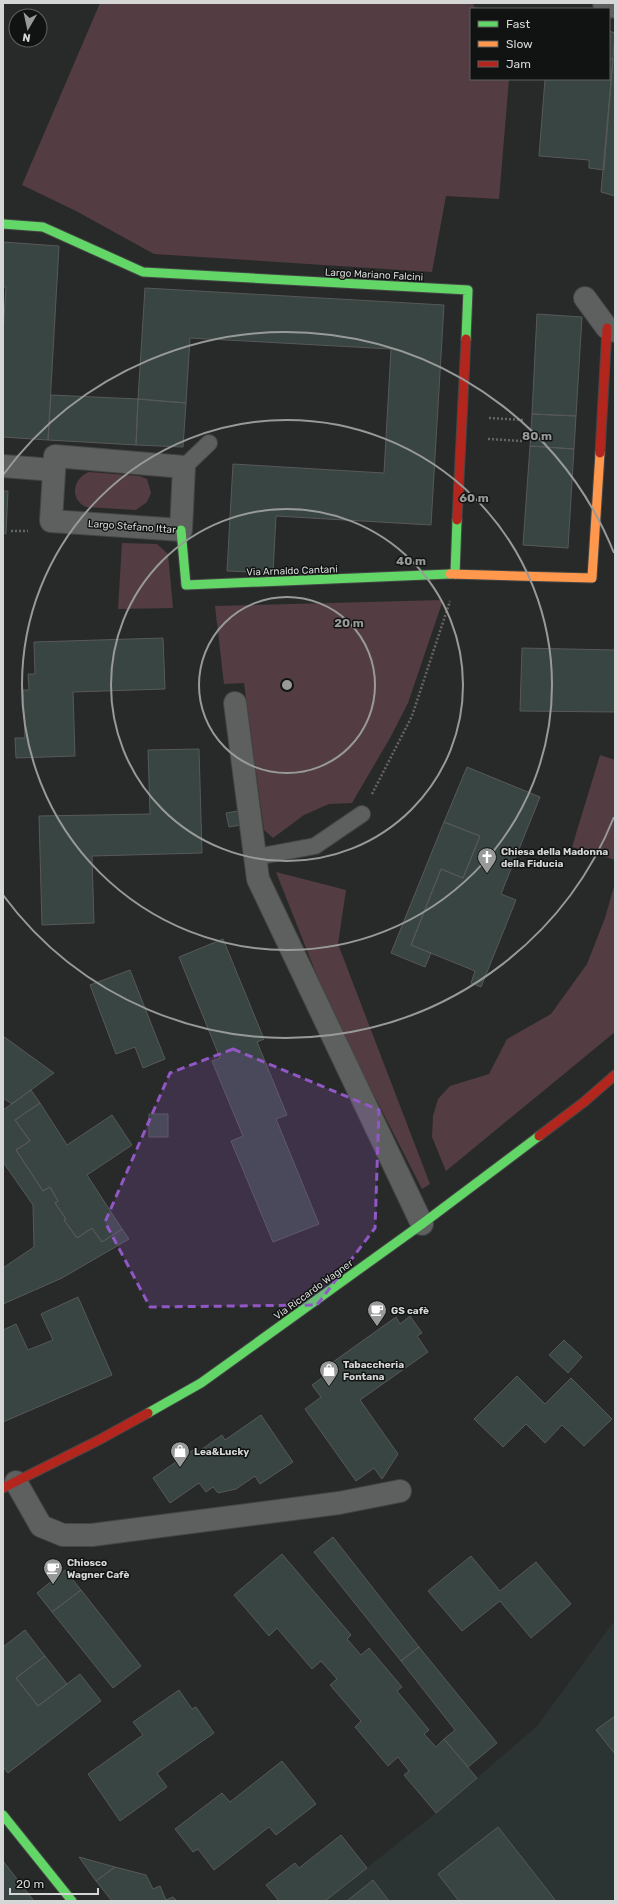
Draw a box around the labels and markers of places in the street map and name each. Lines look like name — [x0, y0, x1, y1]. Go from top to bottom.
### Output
centre of rings — [280, 678, 294, 692]
church icon: Chiesa della Madonna della Fiducia — [476, 846, 498, 874]
place label: Chiesa della Madonna della Fiducia — [501, 846, 608, 870]
cafe icon: GS cafè — [366, 1299, 388, 1327]
place label: GS cafè — [391, 1305, 429, 1317]
shop icon: Tabaccheria Fontana — [318, 1359, 340, 1387]
place label: Tabaccheria Fontana — [343, 1359, 404, 1383]
shop icon: Lea&Lucky — [169, 1440, 191, 1468]
place label: Lea&Lucky — [194, 1446, 249, 1458]
cafe icon: Chiosco Wagner Cafè — [42, 1557, 64, 1585]
place label: Chiosco Wagner Cafè — [67, 1557, 129, 1581]

